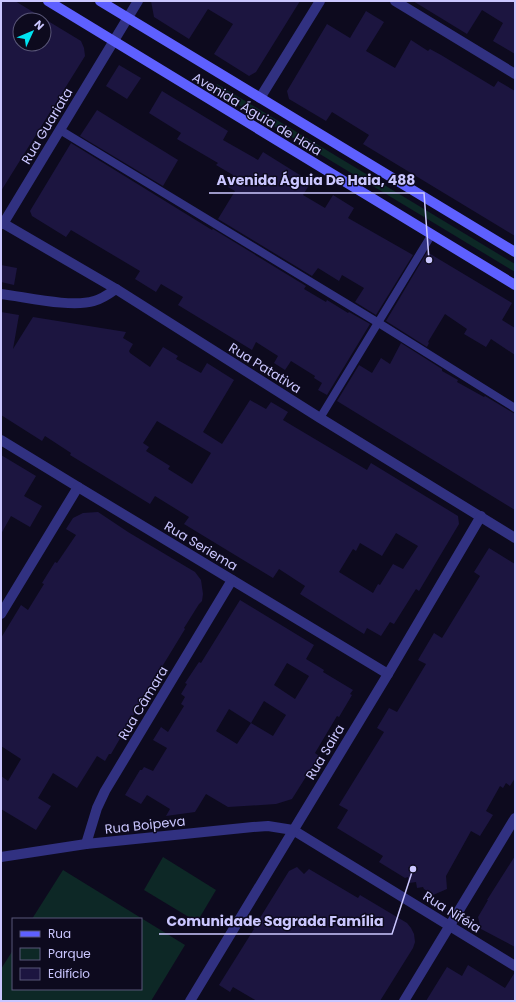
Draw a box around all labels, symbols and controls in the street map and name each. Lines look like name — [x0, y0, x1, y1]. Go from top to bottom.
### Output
north arrow — [12, 12, 52, 52]
text: N — [31, 17, 48, 34]
street label: Avenida Águia de Haia — [189, 68, 325, 160]
street label: Rua Guariata — [17, 84, 77, 168]
callout: Avenida Águia De Haia, 488 — [209, 167, 424, 193]
text: Avenida Águia De Haia, 488 — [217, 170, 415, 190]
street label: Rua Patativa — [225, 338, 305, 398]
street label: Rua Seriema — [161, 517, 241, 575]
street label: Rua Câmara — [113, 662, 173, 744]
street label: Rua Saira — [301, 721, 349, 783]
street label: Rua Boipeva — [104, 811, 186, 839]
street label: Rua Niféia — [419, 887, 485, 937]
callout: Comunidade Sagrada Família — [159, 908, 392, 934]
text: Comunidade Sagrada Família — [167, 911, 383, 931]
legend — [12, 918, 142, 990]
text: Rua — [48, 925, 71, 942]
text: Parque — [48, 945, 91, 962]
text: Edifício — [48, 965, 90, 982]

